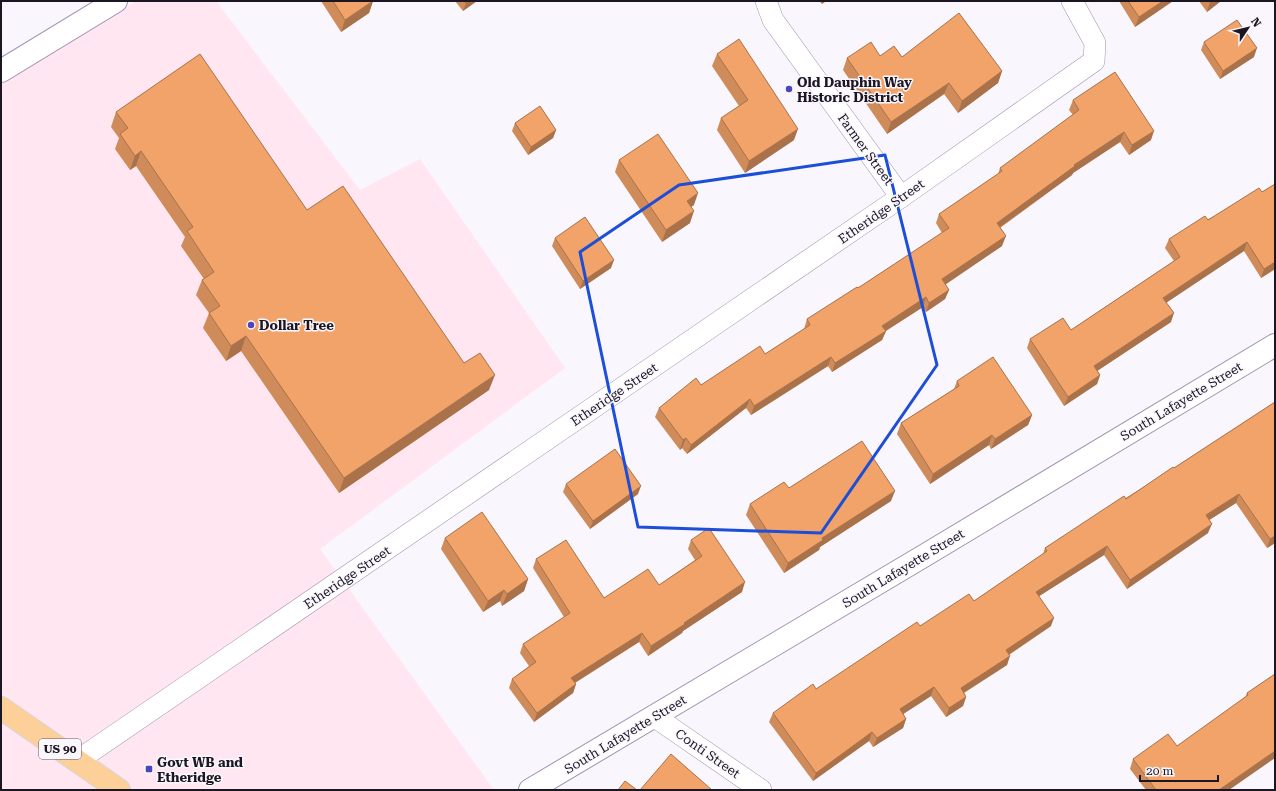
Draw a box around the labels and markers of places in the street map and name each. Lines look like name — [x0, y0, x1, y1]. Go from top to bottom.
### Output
place label: Old Dauphin Way Historic District — [797, 75, 912, 105]
marker: Old Dauphin Way Historic District — [784, 84, 794, 94]
place label: Dollar Tree — [259, 318, 334, 333]
marker: Dollar Tree — [246, 320, 256, 330]
place label: Govt WB and Etheridge — [157, 755, 243, 785]
marker: Govt WB and Etheridge — [144, 764, 154, 774]

